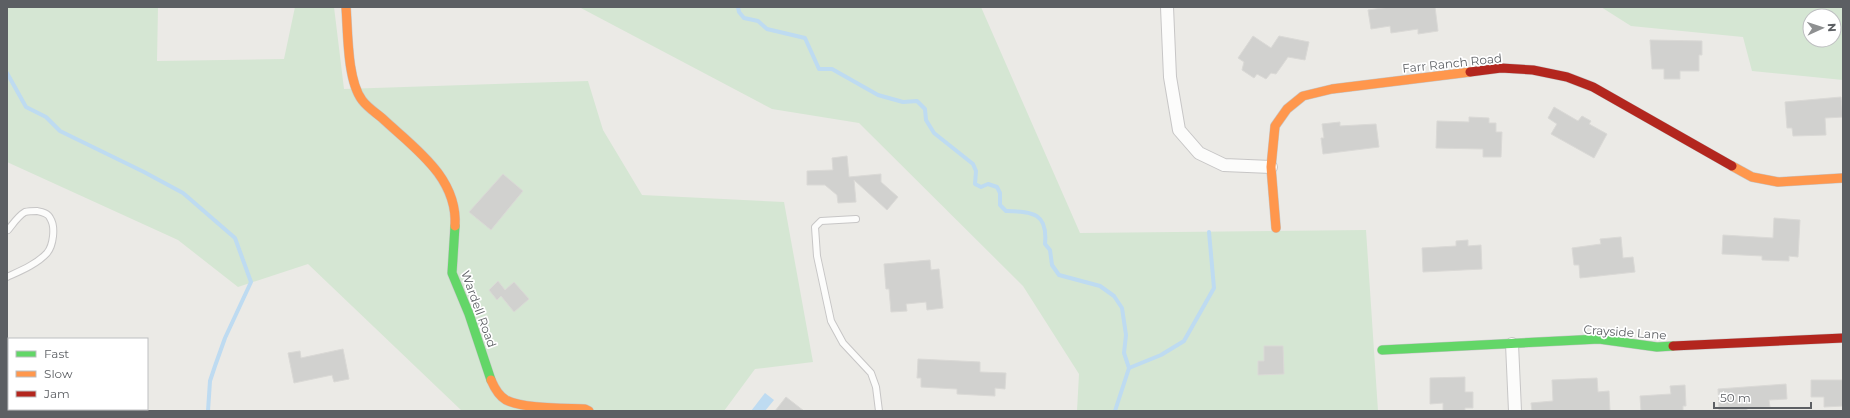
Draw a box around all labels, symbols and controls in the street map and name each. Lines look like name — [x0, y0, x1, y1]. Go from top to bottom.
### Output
north arrow — [1802, 8, 1842, 48]
text: N — [1825, 23, 1839, 32]
street label: Farr Ranch Road — [1401, 50, 1503, 76]
street label: Wardell Road — [458, 268, 500, 350]
street label: Crayside Lane — [1583, 322, 1667, 342]
legend — [8, 338, 148, 410]
text: Fast — [44, 346, 69, 361]
text: Slow — [44, 366, 73, 381]
scale bar — [1714, 384, 1811, 410]
text: Jam — [43, 386, 70, 401]
text: 50 m — [1720, 390, 1751, 405]

